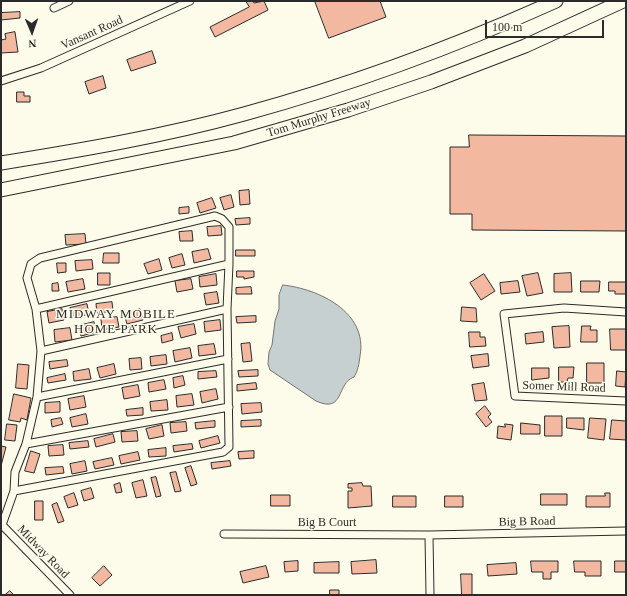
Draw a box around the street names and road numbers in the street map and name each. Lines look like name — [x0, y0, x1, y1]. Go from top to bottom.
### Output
street label: Vansant Road — [59, 13, 125, 53]
street label: Tom Murphy Freeway — [265, 95, 373, 141]
street label: Somer Mill Road — [522, 378, 606, 396]
street label: Big B Road — [499, 514, 555, 530]
street label: Big B Court — [298, 516, 356, 530]
street label: Midway Road — [14, 522, 72, 582]

